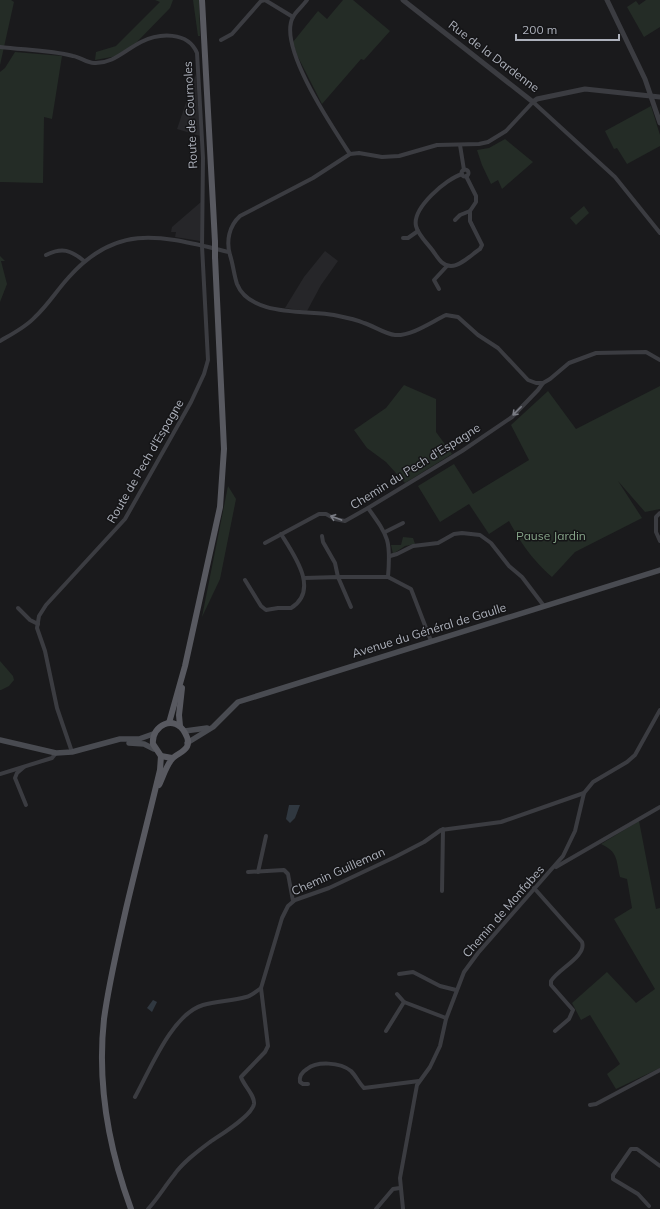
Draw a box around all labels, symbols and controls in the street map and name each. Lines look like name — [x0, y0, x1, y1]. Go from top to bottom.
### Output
scale bar — [516, 16, 619, 42]
street label: Rue de la Dardenne — [446, 17, 542, 95]
text: 200 m — [522, 22, 557, 37]
street label: Route de Cournoles — [180, 61, 200, 169]
street label: Route de Pech d'Espagne — [103, 396, 187, 526]
one-way arrow — [512, 406, 522, 416]
street label: Chemin du Pech d'Espagne — [347, 420, 483, 512]
one-way arrow — [330, 514, 342, 522]
park label: Pause Jardin — [516, 528, 586, 543]
street label: Avenue du Général de Gaulle — [350, 599, 508, 661]
street label: Chemin Guilleman — [289, 844, 387, 898]
street label: Chemin de Monfabes — [459, 862, 547, 960]

